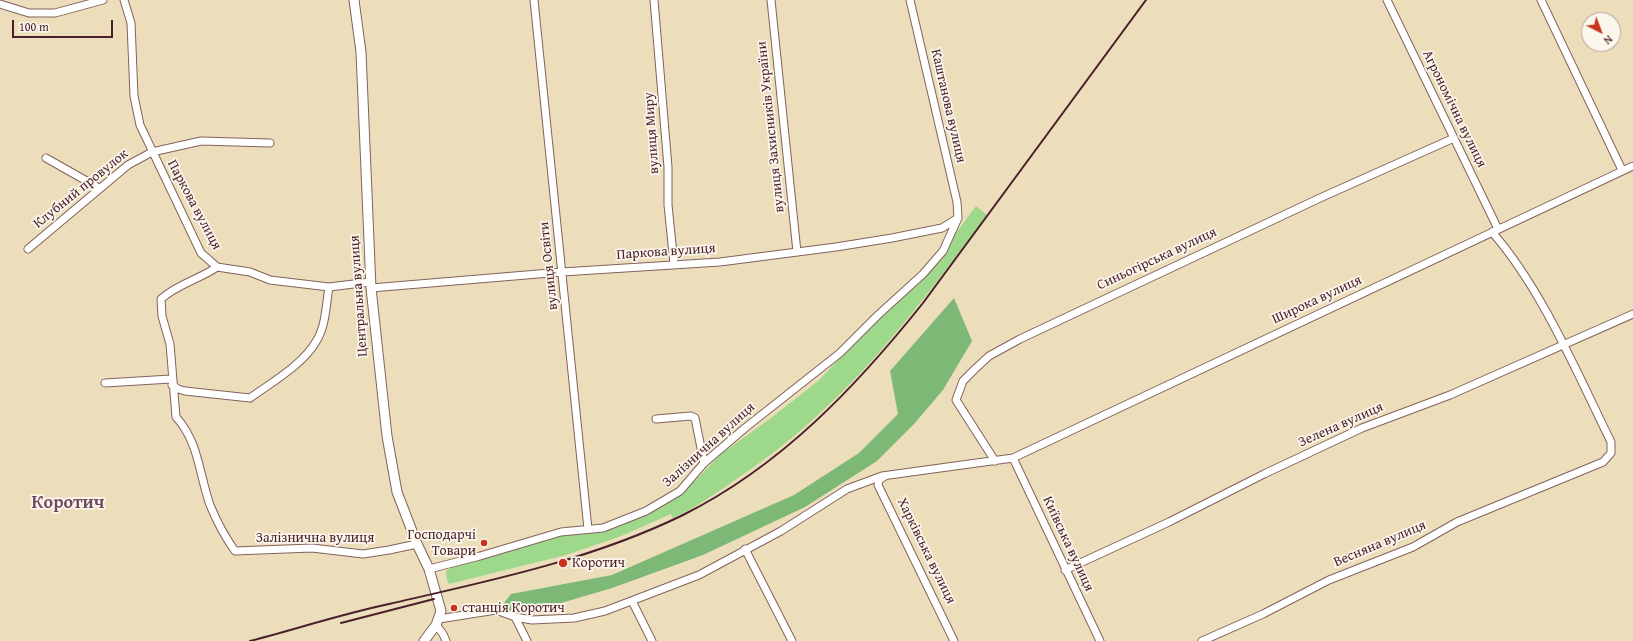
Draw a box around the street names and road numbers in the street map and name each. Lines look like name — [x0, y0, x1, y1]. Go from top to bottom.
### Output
street label: вулиця Захисників України — [754, 41, 788, 213]
street label: Агрономічна вулиця — [1418, 47, 1490, 171]
street label: Каштанова вулиця — [927, 48, 969, 164]
street label: вулиця Миру — [641, 91, 663, 175]
street label: Клубний провулок — [30, 146, 132, 232]
street label: Паркова вулиця — [163, 157, 225, 253]
street label: вулиця Освіти — [536, 221, 562, 311]
street label: Синьогірська вулиця — [1094, 224, 1220, 294]
street label: Центральна вулиця — [346, 235, 372, 357]
street label: Паркова вулиця — [616, 240, 716, 264]
street label: Широка вулиця — [1270, 272, 1364, 328]
street label: Залізнична вулиця — [659, 399, 759, 491]
street label: Зелена вулиця — [1296, 399, 1386, 451]
street label: Київська вулиця — [1039, 494, 1097, 594]
street label: Харківська вулиця — [893, 495, 959, 607]
street label: Весняна вулиця — [1331, 517, 1429, 571]
street label: Залізнична вулиця — [256, 530, 374, 546]

